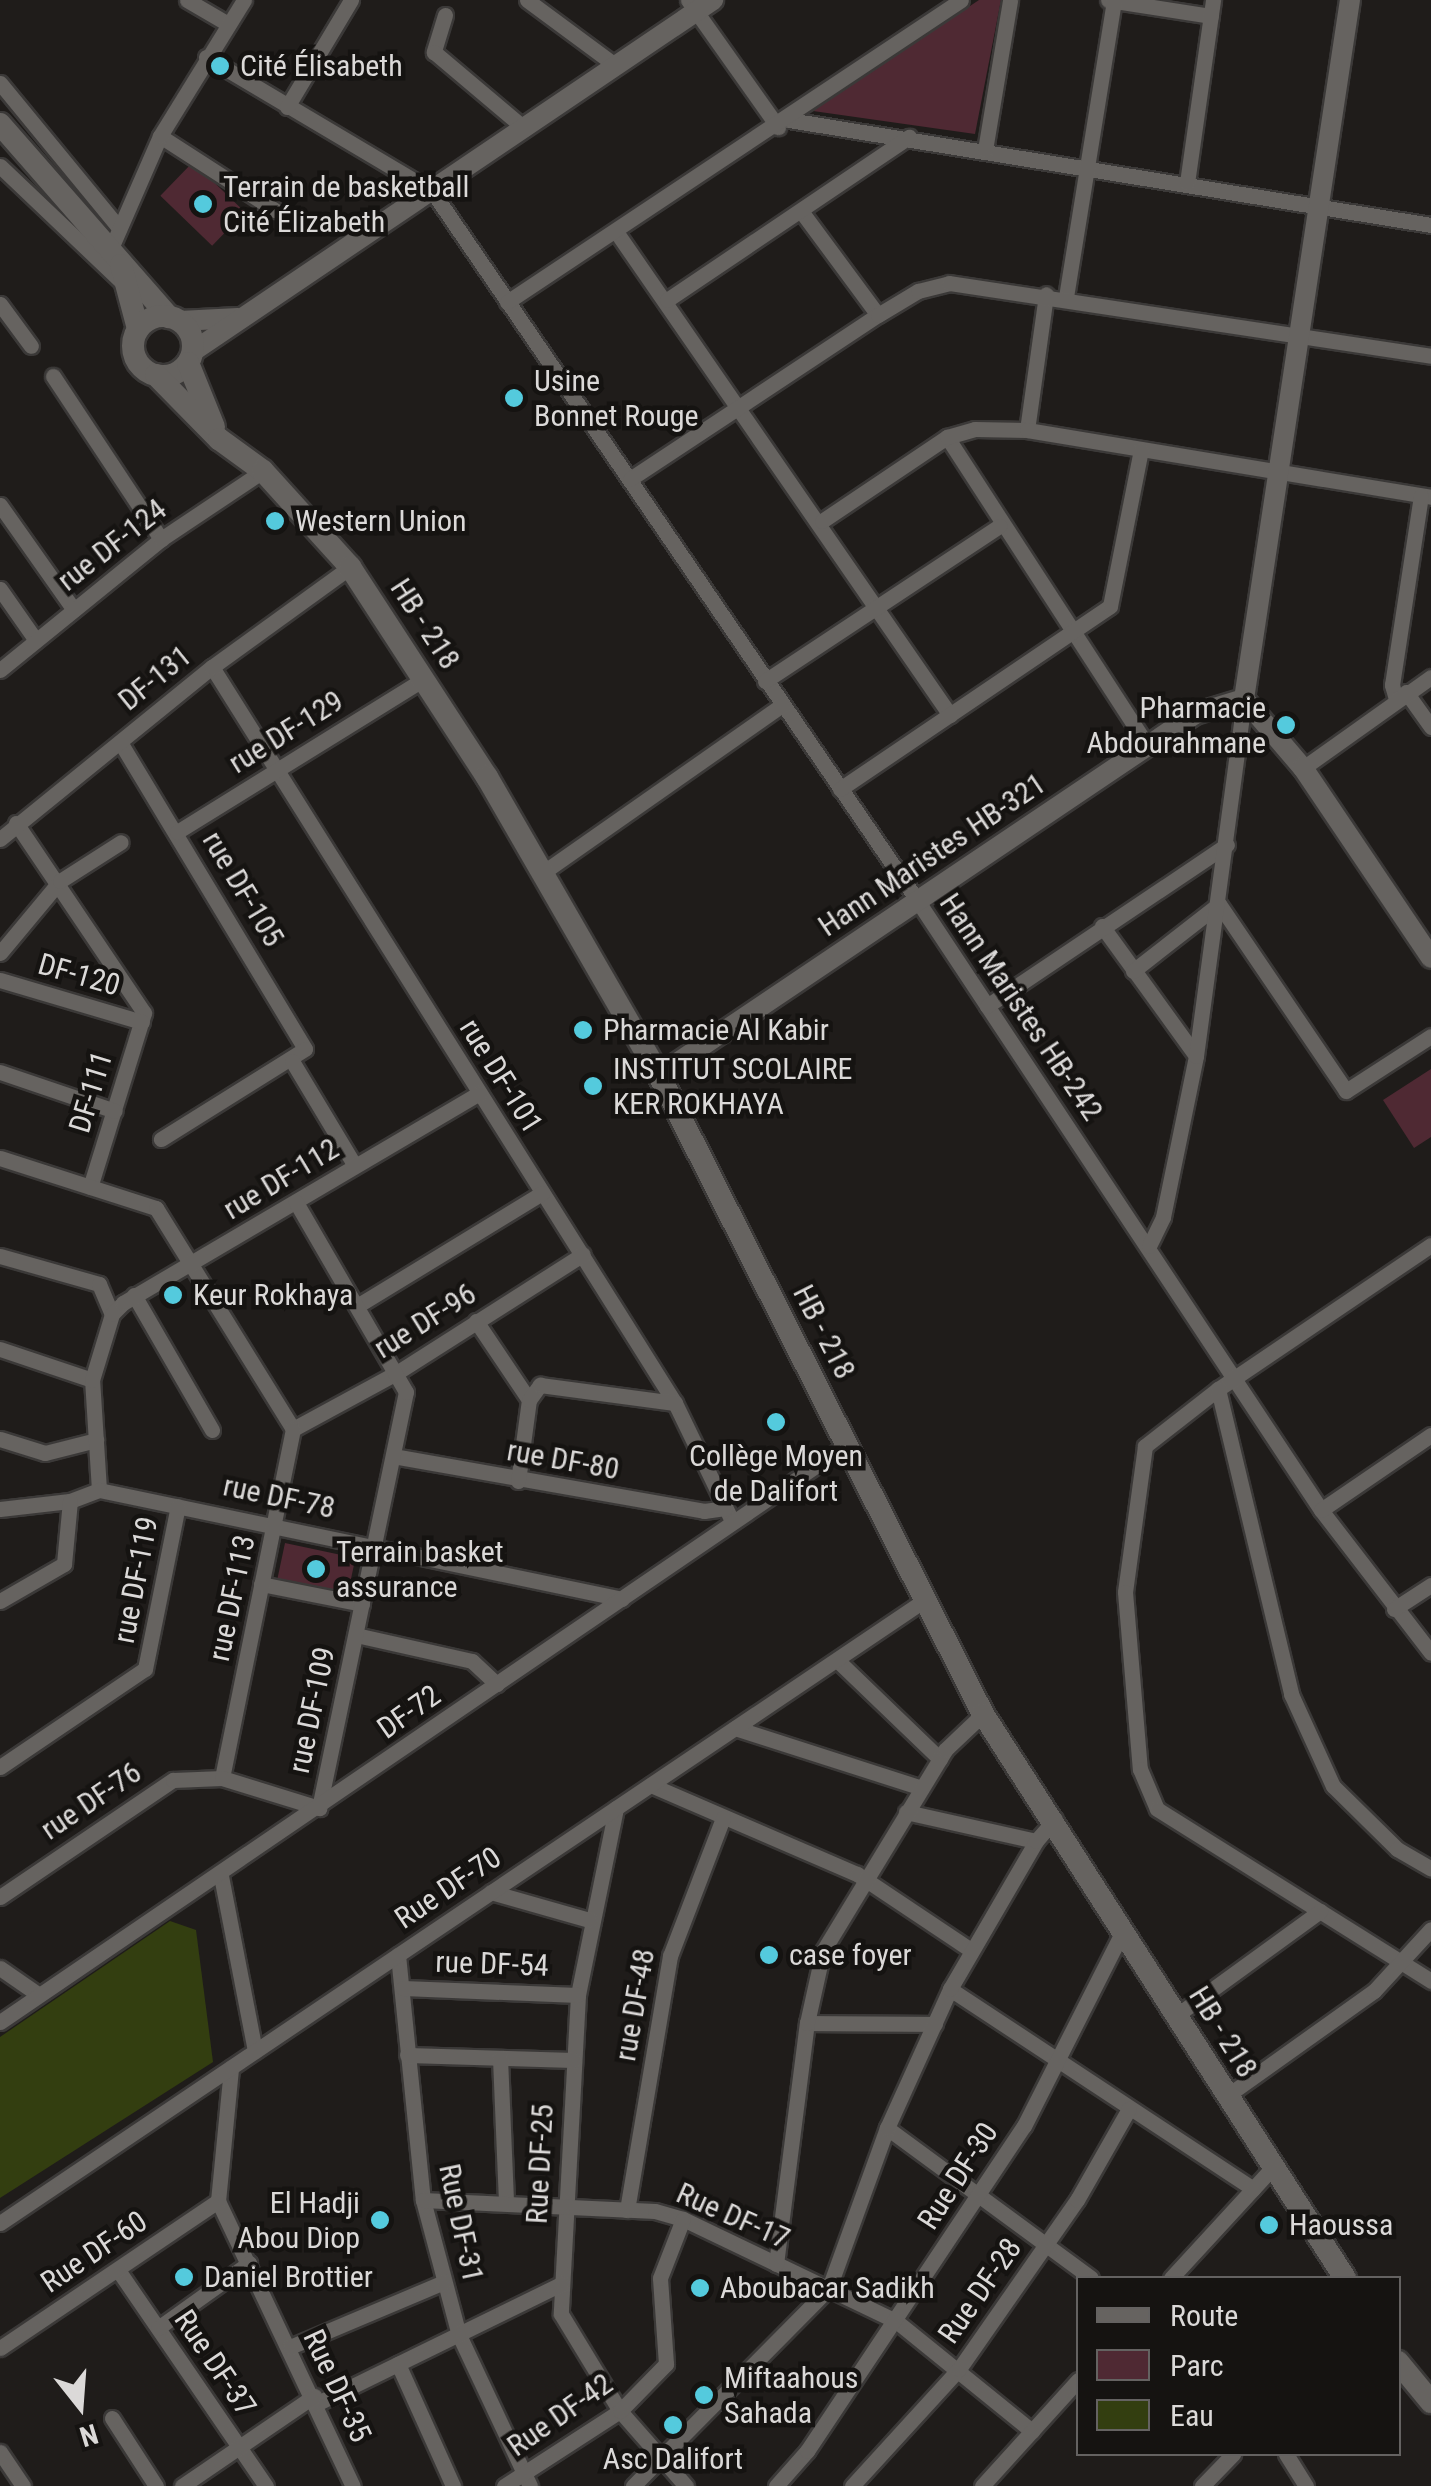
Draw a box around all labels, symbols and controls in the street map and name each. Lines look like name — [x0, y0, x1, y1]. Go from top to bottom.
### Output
place label: Cité Élisabeth — [240, 48, 403, 84]
marker: Cité Élisabeth — [209, 55, 231, 77]
place label: Terrain de basketball Cité Élizabeth — [223, 169, 469, 240]
marker: Terrain de basketball Cité Élizabeth — [192, 193, 214, 215]
place label: Usine Bonnet Rouge — [534, 363, 699, 434]
marker: Usine Bonnet Rouge — [503, 387, 525, 409]
street label: rue DF-124 — [50, 491, 174, 599]
place label: Western Union — [295, 503, 466, 539]
marker: Western Union — [264, 510, 286, 532]
street label: HB - 218 — [383, 572, 467, 676]
street label: DF-131 — [111, 638, 199, 718]
street label: rue DF-129 — [222, 683, 350, 781]
place label: Pharmacie Abdourahmane — [1086, 690, 1266, 760]
marker: Pharmacie Abdourahmane — [1275, 714, 1297, 736]
street label: Hann Maristes HB-321 — [812, 766, 1052, 944]
street label: rue DF-105 — [195, 825, 291, 953]
street label: Hann Maristes HB-242 — [932, 887, 1110, 1127]
street label: DF-120 — [34, 946, 124, 1004]
street label: rue DF-101 — [452, 1012, 550, 1140]
place label: Pharmacie Al Kabir — [603, 1012, 829, 1048]
marker: Pharmacie Al Kabir — [572, 1019, 594, 1041]
street label: DF-111 — [62, 1047, 120, 1137]
place label: INSTITUT SCOLAIRE KER ROKHAYA — [613, 1051, 853, 1122]
marker: INSTITUT SCOLAIRE KER ROKHAYA — [582, 1075, 604, 1097]
street label: rue DF-112 — [217, 1131, 345, 1227]
street label: rue DF-96 — [367, 1276, 483, 1366]
place label: Keur Rokhaya — [193, 1277, 353, 1313]
street label: HB - 218 — [785, 1279, 863, 1385]
marker: Keur Rokhaya — [162, 1284, 184, 1306]
marker: Collège Moyen de Dalifort — [765, 1411, 787, 1433]
street label: rue DF-80 — [504, 1432, 622, 1488]
place label: Collège Moyen de Dalifort — [689, 1438, 863, 1508]
street label: rue DF-78 — [220, 1468, 338, 1526]
street label: rue DF-119 — [106, 1514, 166, 1646]
street label: rue DF-113 — [201, 1532, 263, 1664]
place label: Terrain basket assurance — [336, 1534, 504, 1604]
marker: Terrain basket assurance — [305, 1558, 327, 1580]
street label: rue DF-109 — [281, 1644, 343, 1776]
street label: DF-72 — [371, 1678, 447, 1746]
street label: rue DF-76 — [34, 1754, 148, 1848]
street label: Rue DF-70 — [388, 1840, 508, 1936]
place label: case foyer — [789, 1937, 912, 1973]
street label: rue DF-54 — [435, 1944, 549, 1984]
marker: case foyer — [758, 1944, 780, 1966]
street label: rue DF-48 — [607, 1946, 663, 2064]
street label: HB - 218 — [1181, 1980, 1265, 2084]
street label: Rue DF-25 — [519, 2103, 561, 2225]
street label: Rue DF-30 — [910, 2116, 1006, 2236]
street label: Rue DF-31 — [431, 2161, 491, 2285]
street label: Rue DF-17 — [671, 2175, 795, 2257]
place label: El Hadji Abou Diop — [238, 2185, 360, 2256]
street label: Rue DF-60 — [34, 2204, 154, 2300]
place label: Haoussa — [1289, 2207, 1393, 2243]
marker: El Hadji Abou Diop — [369, 2209, 391, 2231]
marker: Haoussa — [1258, 2214, 1280, 2236]
street label: Rue DF-28 — [931, 2232, 1029, 2350]
place label: Daniel Brottier — [204, 2259, 373, 2295]
marker: Daniel Brottier — [173, 2266, 195, 2288]
place label: Aboubacar Sadikh — [720, 2270, 935, 2306]
legend — [1076, 2276, 1401, 2456]
marker: Aboubacar Sadikh — [689, 2277, 711, 2299]
text: Route — [1170, 2298, 1238, 2333]
street label: Rue DF-37 — [167, 2303, 263, 2423]
street label: Rue DF-35 — [295, 2324, 379, 2448]
text: Parc — [1170, 2348, 1224, 2383]
north arrow — [30, 2356, 130, 2456]
place label: Miftaahous Sahada — [724, 2360, 858, 2430]
street label: Rue DF-42 — [501, 2366, 619, 2464]
marker: Miftaahous Sahada — [693, 2384, 715, 2406]
text: Eau — [1170, 2398, 1214, 2433]
marker: Asc Dalifort — [662, 2414, 684, 2436]
text: N — [76, 2417, 102, 2453]
place label: Asc Dalifort — [603, 2441, 743, 2477]

